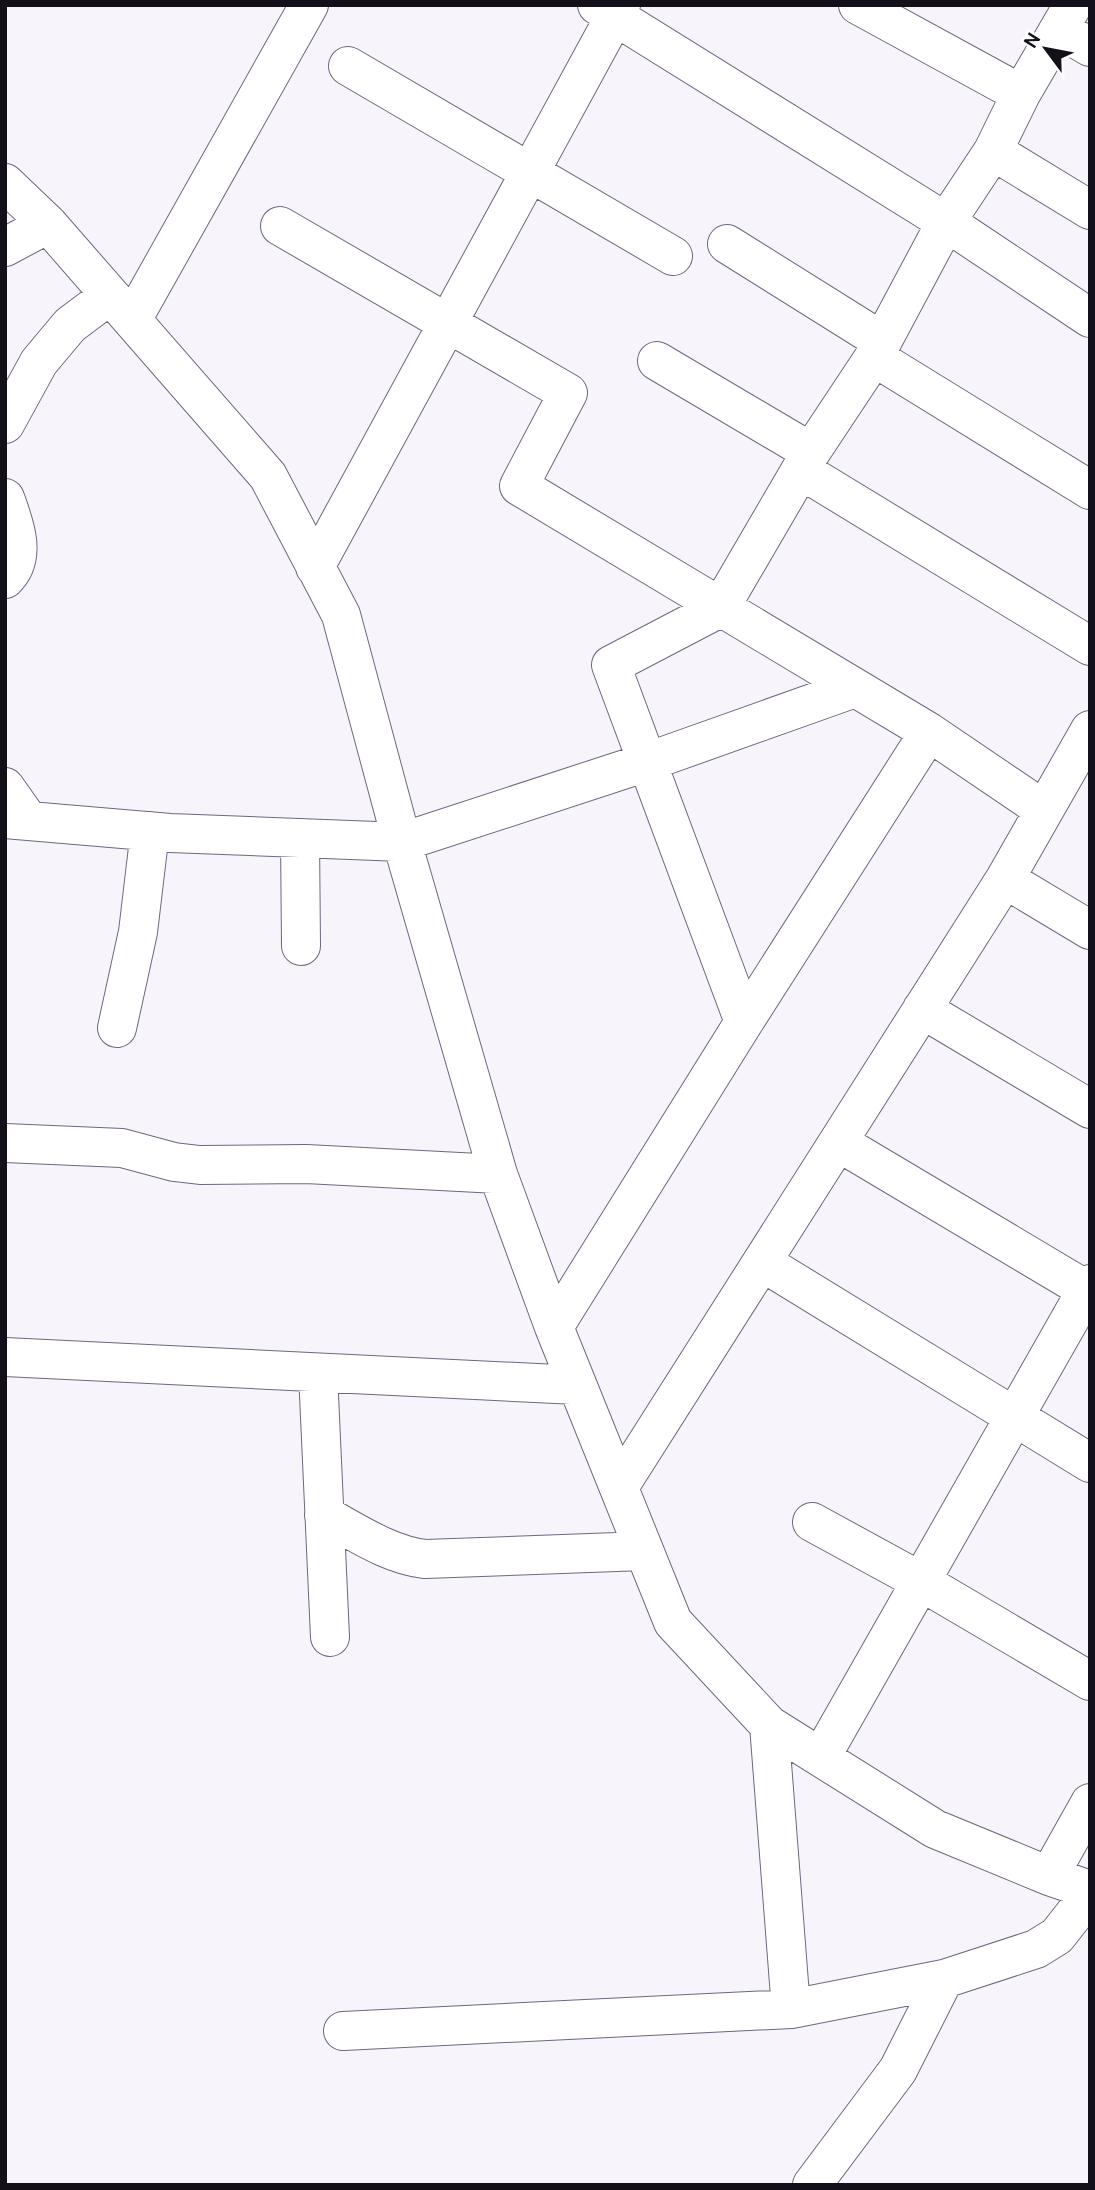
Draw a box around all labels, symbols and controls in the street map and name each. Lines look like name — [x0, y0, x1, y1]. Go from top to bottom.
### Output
north arrow — [1011, 14, 1081, 84]
text: N — [1019, 28, 1045, 52]

